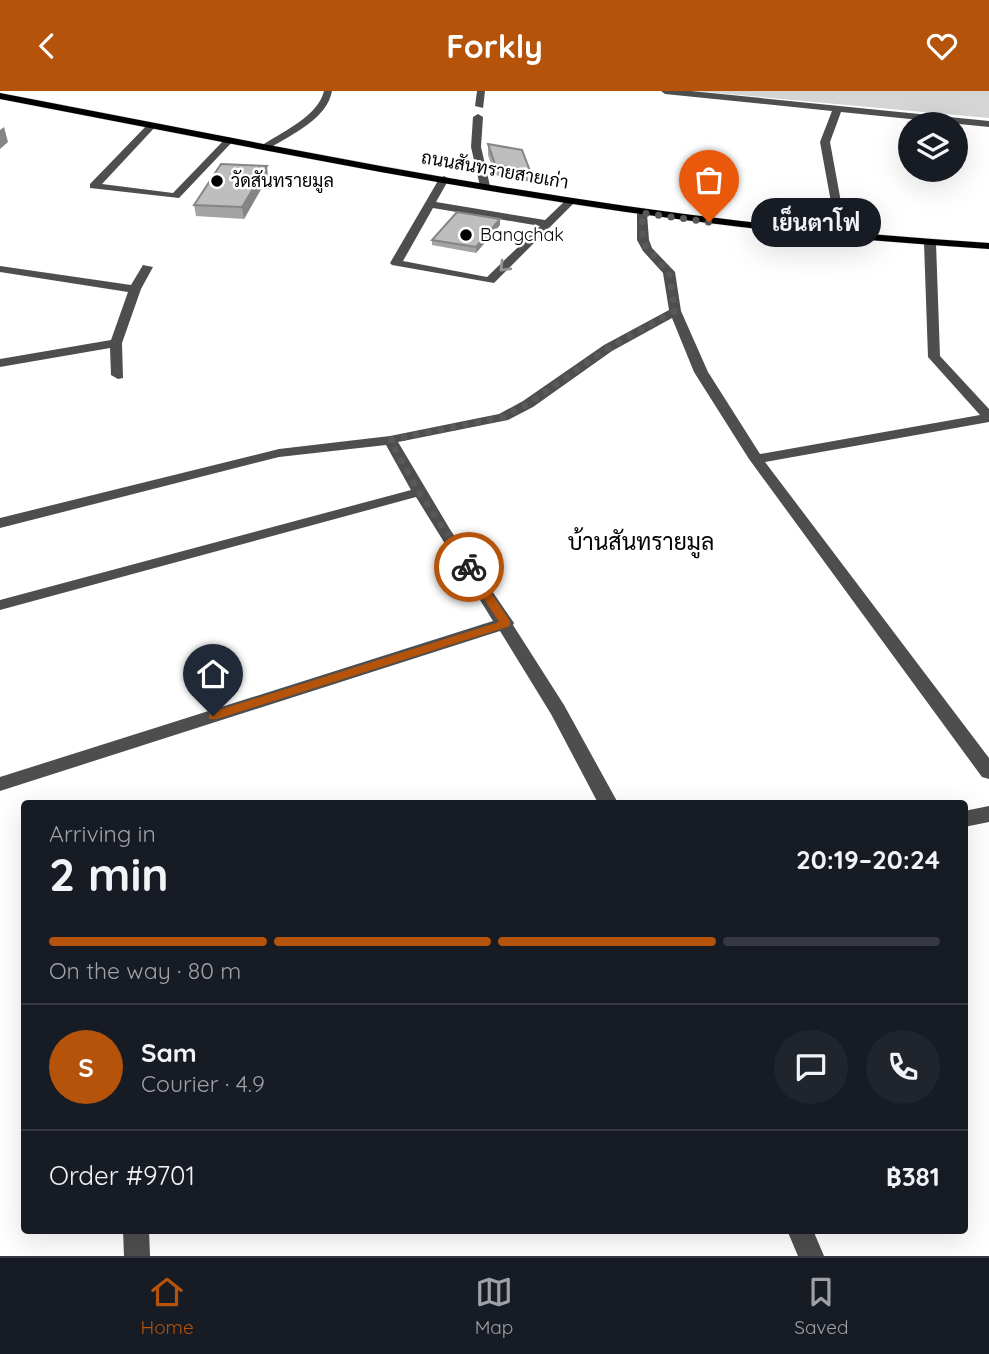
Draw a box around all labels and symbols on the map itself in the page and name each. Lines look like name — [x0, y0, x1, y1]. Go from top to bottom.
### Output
street label: ถนนสันทรายสายเก่า — [420, 145, 570, 194]
pin — [679, 150, 739, 222]
place label: วัดสันทรายมูล — [231, 169, 334, 194]
marker: วัดสันทรายมูล — [209, 173, 225, 189]
callout: เย็นตาโฟ — [751, 197, 880, 247]
place label: Bangchak — [480, 223, 564, 246]
marker: Bangchak — [458, 227, 474, 243]
one-way arrow — [499, 259, 512, 272]
district label: บ้านสันทรายมูล — [568, 527, 714, 559]
courier — [434, 532, 504, 602]
pin — [183, 644, 243, 716]

